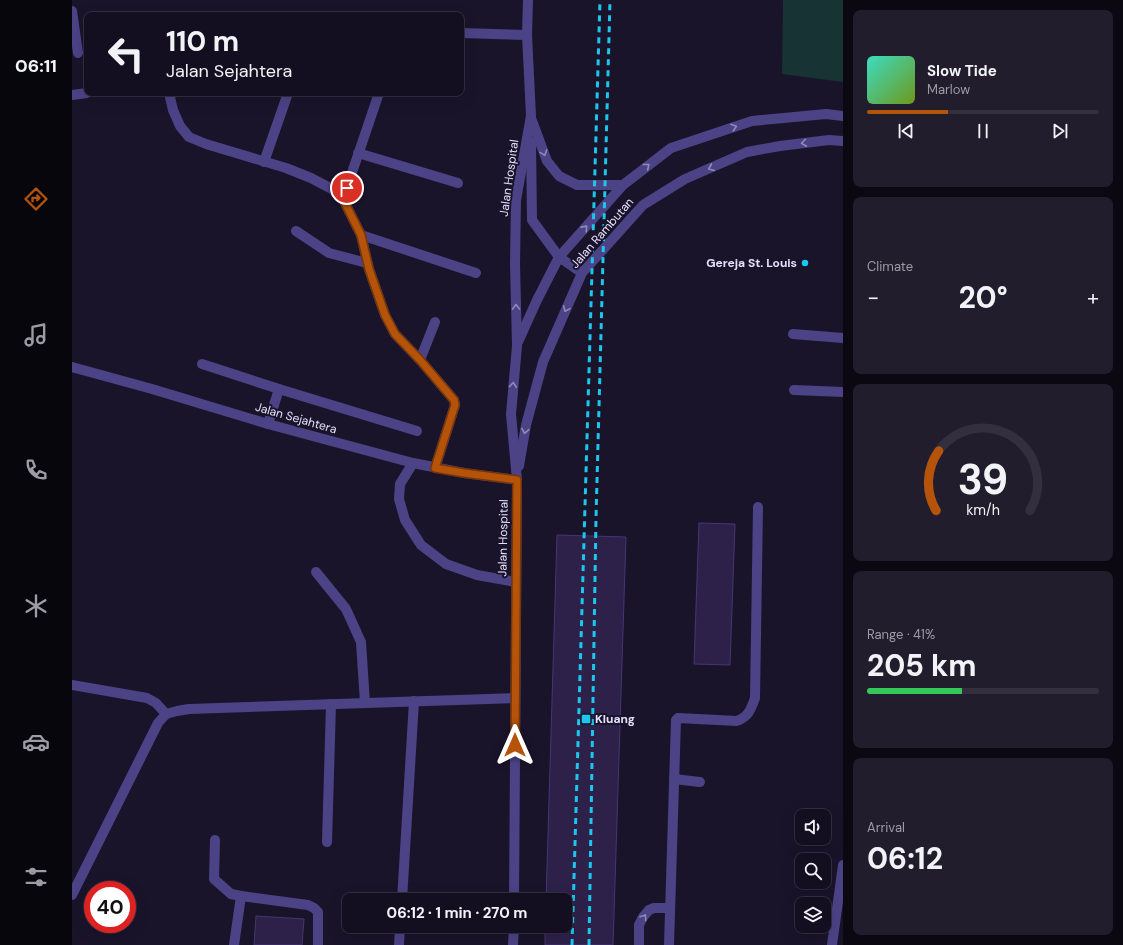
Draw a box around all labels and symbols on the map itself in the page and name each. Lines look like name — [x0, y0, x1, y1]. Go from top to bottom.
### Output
one-way arrow — [731, 123, 738, 132]
one-way arrow — [801, 138, 807, 147]
street label: Jalan Hospital — [496, 139, 522, 217]
one-way arrow — [540, 149, 548, 156]
one-way arrow — [708, 163, 715, 171]
one-way arrow — [642, 164, 649, 171]
pin — [330, 171, 364, 205]
street label: Jalan Rambutan — [567, 194, 637, 272]
one-way arrow — [580, 225, 587, 233]
place label: Gereja St. Louis — [706, 255, 797, 271]
marker: Gereja St. Louis — [800, 258, 810, 268]
one-way arrow — [512, 304, 520, 310]
one-way arrow — [563, 304, 571, 312]
one-way arrow — [508, 382, 517, 388]
street label: Jalan Sejahtera — [253, 399, 339, 437]
one-way arrow — [521, 428, 530, 435]
street label: Jalan Hospital — [494, 499, 512, 577]
place label: Kluang — [595, 711, 635, 727]
marker: Kluang — [580, 713, 592, 725]
position arrow — [494, 724, 536, 766]
speed limit sign: 40 — [84, 881, 136, 933]
one-way arrow — [639, 914, 647, 921]

